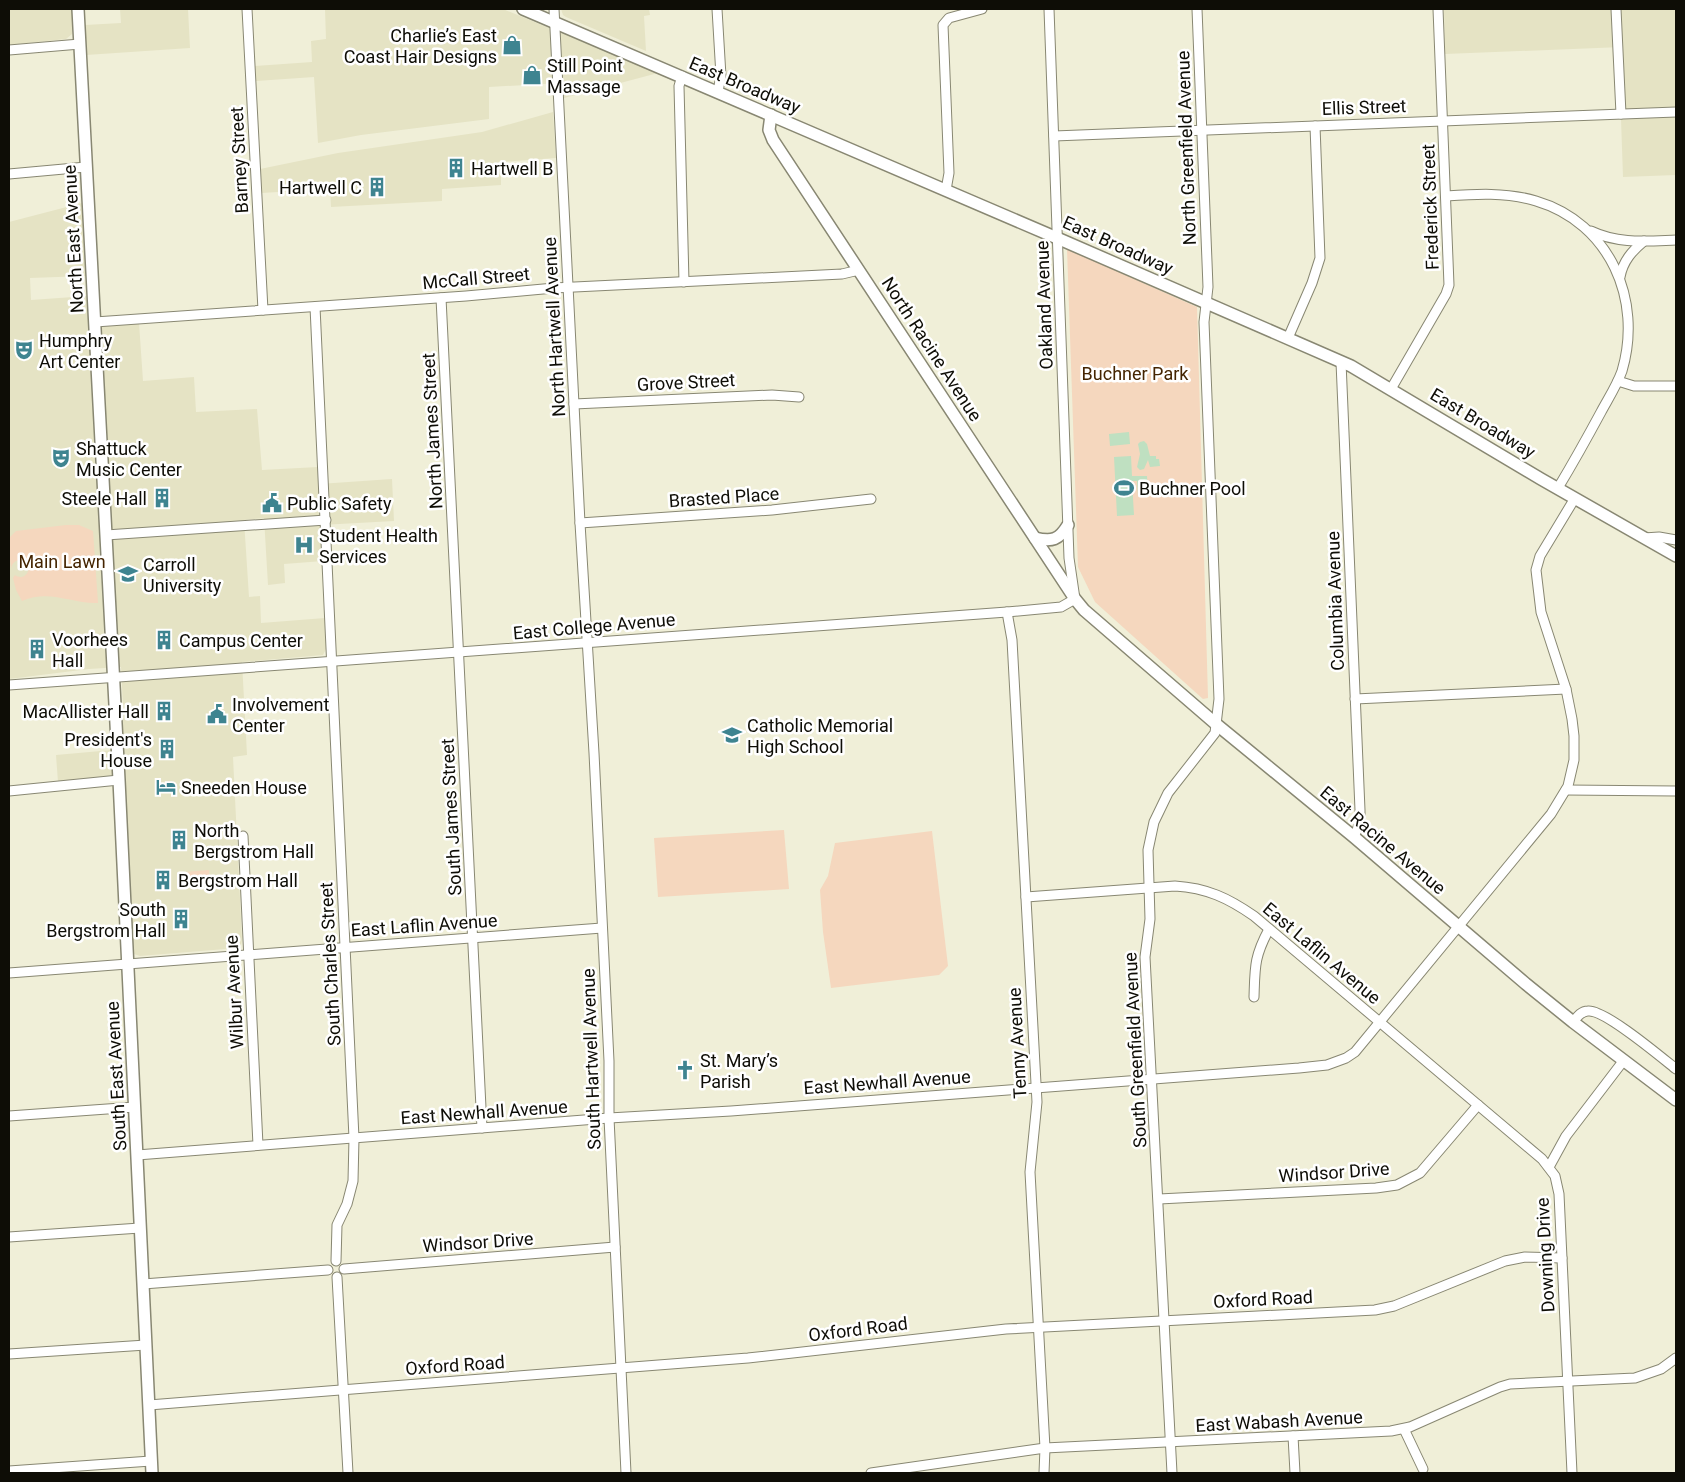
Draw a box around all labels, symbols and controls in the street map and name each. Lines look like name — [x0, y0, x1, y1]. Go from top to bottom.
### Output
place label: Charlie’s East Coast Hair Designs — [344, 25, 497, 67]
shop icon: Charlie’s East Coast Hair Designs — [501, 34, 523, 56]
street label: North Greenfield Avenue — [1172, 50, 1200, 246]
street label: East Broadway — [686, 52, 804, 118]
place label: Still Point Massage — [547, 55, 623, 97]
shop icon: Still Point Massage — [521, 64, 543, 86]
street label: Ellis Street — [1321, 95, 1407, 119]
street label: Barney Street — [226, 106, 252, 214]
street label: Frederick Street — [1417, 144, 1443, 270]
building icon: Hartwell B — [445, 157, 467, 179]
place label: Hartwell B — [471, 158, 554, 179]
street label: North East Avenue — [59, 164, 87, 314]
building icon: Hartwell C — [366, 176, 388, 198]
place label: Hartwell C — [279, 177, 362, 198]
street label: East Broadway — [1060, 211, 1177, 279]
street label: North Hartwell Avenue — [539, 237, 569, 417]
street label: Oakland Avenue — [1031, 240, 1057, 370]
street label: McCall Street — [422, 263, 530, 293]
street label: North Racine Avenue — [878, 273, 986, 425]
place label: Humphry Art Center — [39, 330, 120, 372]
theatre icon: Humphry Art Center — [13, 339, 35, 361]
street label: North James Street — [417, 352, 447, 510]
park label: Buchner Park — [1082, 363, 1189, 384]
street label: Grove Street — [636, 369, 736, 395]
street label: East Broadway — [1427, 383, 1540, 463]
place label: Shattuck Music Center — [76, 438, 182, 480]
theatre icon: Shattuck Music Center — [50, 447, 72, 469]
sports icon: Buchner Pool — [1113, 477, 1135, 499]
place label: Buchner Pool — [1139, 478, 1246, 499]
street label: Brasted Place — [668, 483, 780, 511]
building icon: Steele Hall — [151, 487, 173, 509]
place label: Steele Hall — [62, 488, 147, 509]
public building icon: Public Safety — [261, 492, 283, 514]
place label: Public Safety — [287, 493, 392, 514]
place label: Student Health Services — [319, 525, 438, 567]
street label: Columbia Avenue — [1322, 531, 1348, 671]
hospital icon: Student Health Services — [293, 534, 315, 556]
park label: Main Lawn — [18, 551, 106, 572]
place label: Carroll University — [143, 554, 222, 596]
school or university icon: Carroll University — [117, 563, 139, 585]
street label: East College Avenue — [512, 608, 676, 644]
place label: Voorhees Hall — [52, 629, 128, 671]
building icon: Campus Center — [153, 629, 175, 651]
place label: Campus Center — [179, 630, 303, 651]
building icon: Voorhees Hall — [26, 638, 48, 660]
place label: Involvement Center — [232, 694, 329, 736]
building icon: MacAllister Hall — [153, 700, 175, 722]
place label: MacAllister Hall — [23, 701, 149, 722]
public building icon: Involvement Center — [206, 703, 228, 725]
place label: Catholic Memorial High School — [747, 715, 893, 757]
school or university icon: Catholic Memorial High School — [721, 724, 743, 746]
place label: President's House — [64, 729, 152, 771]
building icon: President's House — [156, 738, 178, 760]
street label: South James Street — [436, 738, 466, 896]
hotel icon: Sneeden House — [155, 776, 177, 798]
place label: Sneeden House — [181, 777, 307, 798]
street label: East Racine Avenue — [1316, 781, 1450, 899]
place label: North Bergstrom Hall — [194, 820, 314, 862]
building icon: North Bergstrom Hall — [168, 829, 190, 851]
building icon: Bergstrom Hall — [152, 869, 174, 891]
place label: Bergstrom Hall — [178, 870, 298, 891]
street label: South Charles Street — [315, 882, 345, 1046]
street label: East Laflin Avenue — [1259, 898, 1385, 1008]
place label: South Bergstrom Hall — [46, 899, 166, 941]
building icon: South Bergstrom Hall — [170, 908, 192, 930]
street label: East Laflin Avenue — [350, 909, 498, 941]
street label: Wilbur Avenue — [221, 934, 247, 1050]
street label: South Greenfield Avenue — [1119, 952, 1151, 1148]
street label: South Hartwell Avenue — [577, 968, 605, 1150]
street label: Tenny Avenue — [1004, 987, 1030, 1099]
street label: South East Avenue — [102, 1001, 130, 1151]
place label: St. Mary’s Parish — [700, 1050, 778, 1092]
church icon: St. Mary’s Parish — [674, 1059, 696, 1081]
street label: East Newhall Avenue — [803, 1066, 971, 1098]
street label: East Newhall Avenue — [400, 1096, 568, 1128]
street label: Windsor Drive — [1278, 1158, 1390, 1186]
street label: Downing Drive — [1532, 1197, 1558, 1313]
street label: Windsor Drive — [422, 1228, 534, 1256]
street label: Oxford Road — [1213, 1286, 1313, 1312]
street label: Oxford Road — [807, 1313, 909, 1345]
street label: Oxford Road — [405, 1351, 505, 1379]
street label: East Wabash Avenue — [1195, 1406, 1363, 1436]

